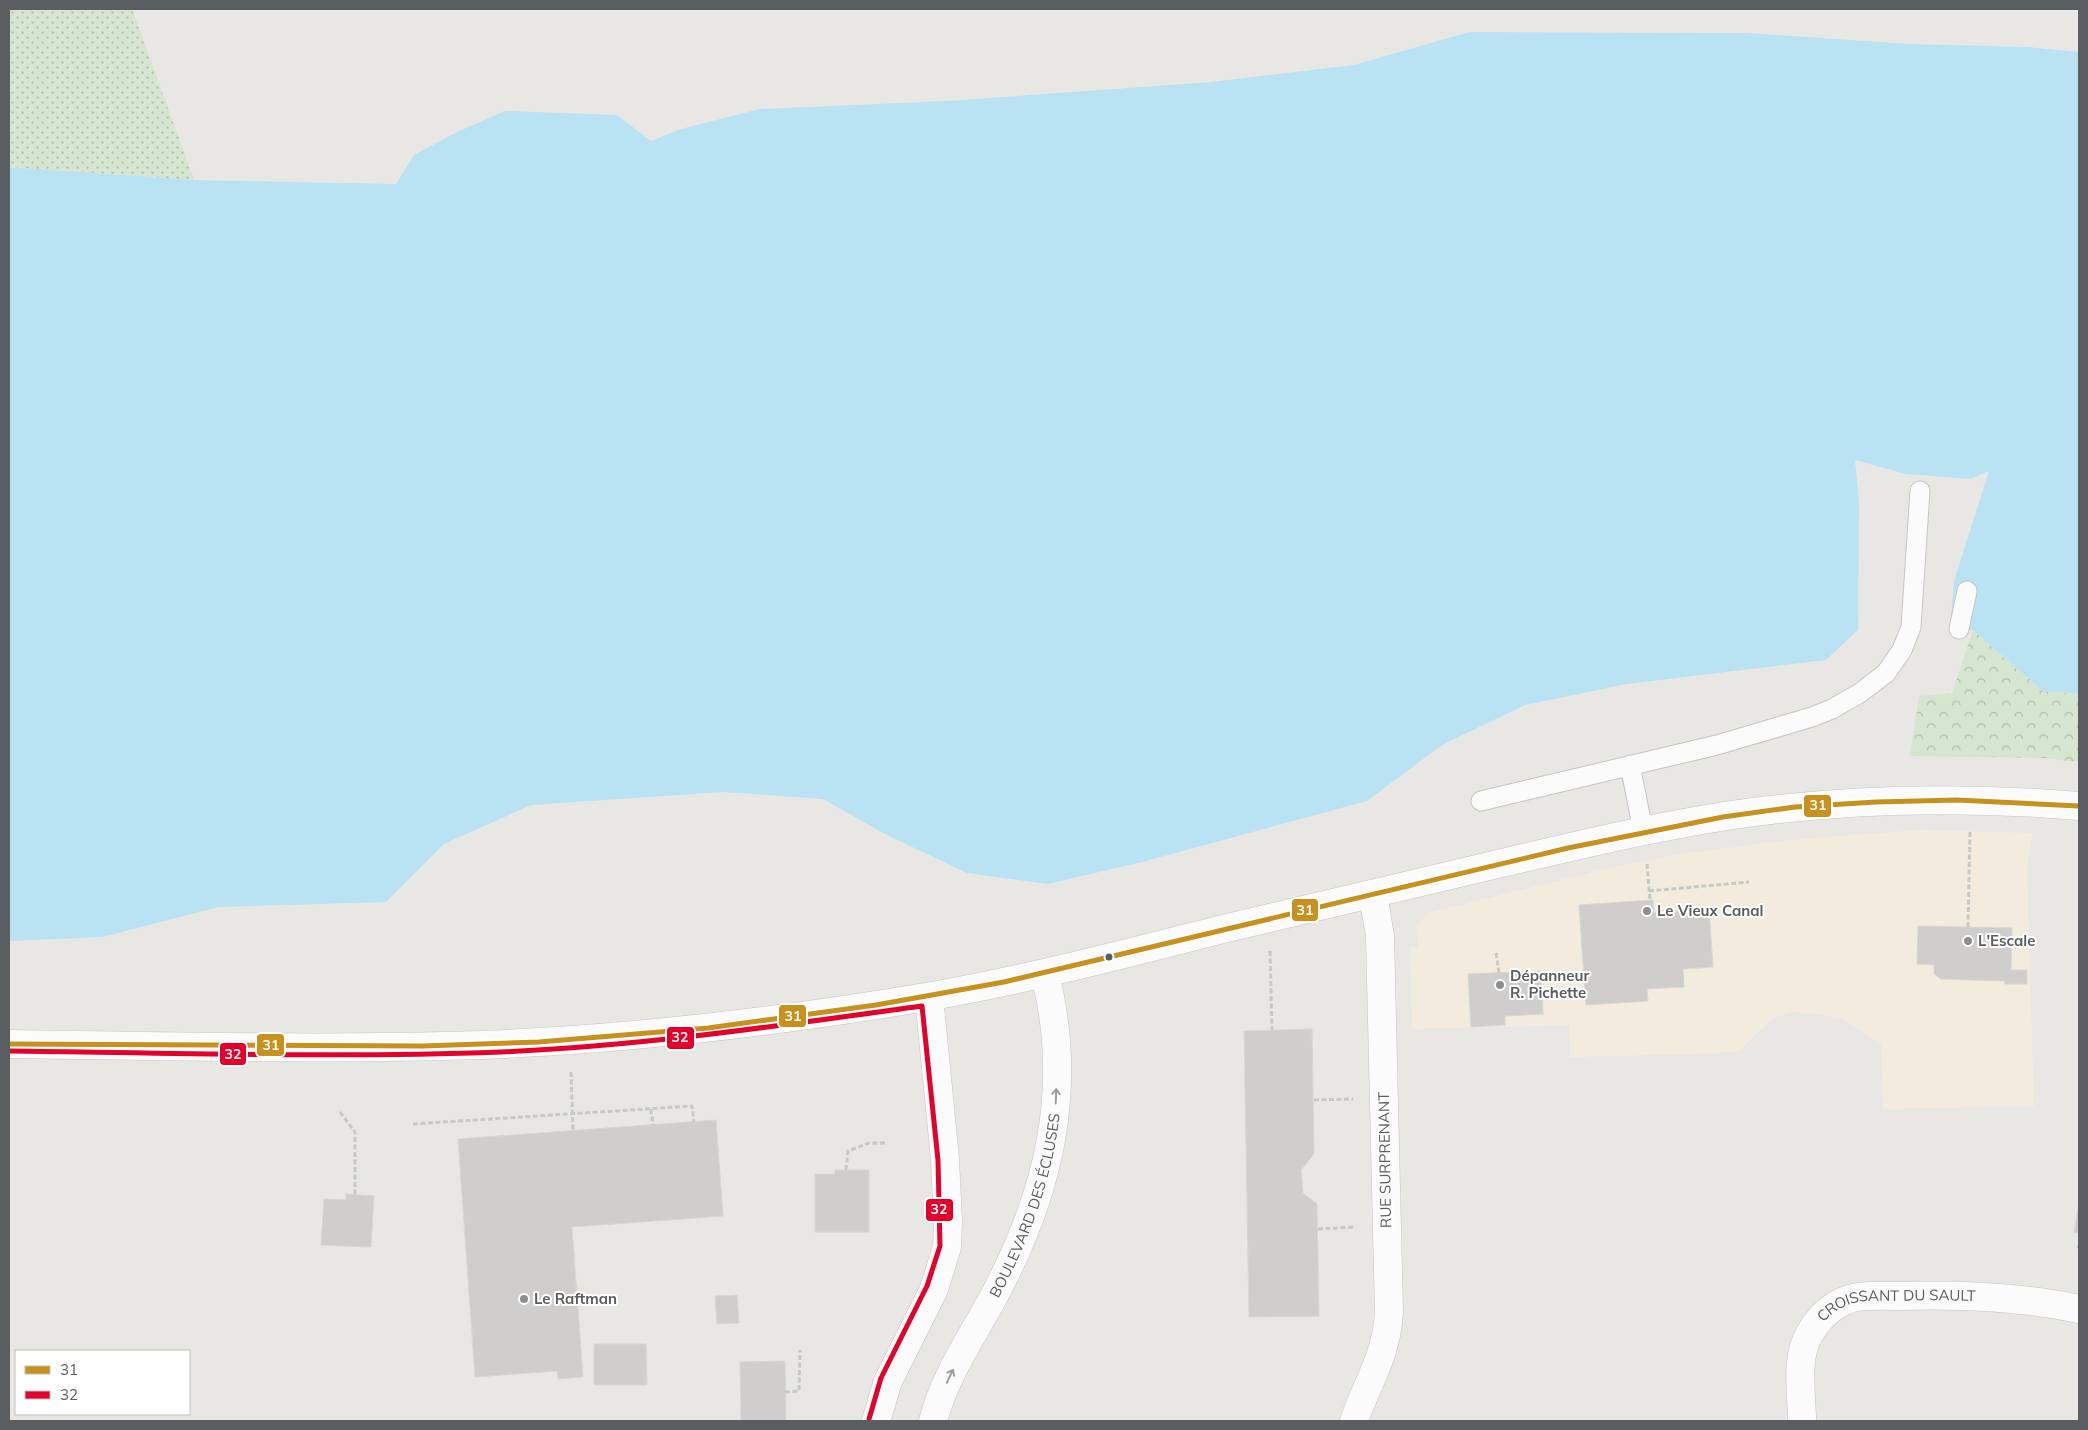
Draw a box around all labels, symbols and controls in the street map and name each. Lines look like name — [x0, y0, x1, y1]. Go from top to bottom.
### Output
line badge: 31 — [1803, 794, 1832, 818]
text: 31 — [1810, 796, 1826, 814]
line badge: 31 — [1291, 898, 1319, 922]
text: 31 — [1297, 901, 1313, 919]
place label: Le Vieux Canal — [1657, 901, 1763, 920]
marker: Le Vieux Canal — [1641, 905, 1653, 917]
place label: L'Escale — [1978, 931, 2035, 950]
marker: L'Escale — [1962, 935, 1974, 947]
unlabelled marker — [1104, 952, 1114, 962]
place label: Dépanneur R. Pichette — [1510, 966, 1590, 1002]
marker: Dépanneur R. Pichette — [1494, 979, 1506, 991]
line badge: 31 — [778, 1004, 807, 1028]
text: 31 — [785, 1007, 801, 1025]
line badge: 32 — [666, 1026, 695, 1050]
text: 32 — [672, 1028, 688, 1046]
line badge: 31 — [256, 1033, 285, 1057]
text: 31 — [263, 1036, 279, 1054]
line badge: 32 — [219, 1042, 247, 1066]
text: 32 — [225, 1045, 241, 1063]
one-way arrow — [1051, 1088, 1061, 1104]
street label: RUE SURPRENANT — [1374, 1092, 1395, 1228]
street label: BOULEVARD DES ÉCLUSES — [985, 1112, 1064, 1301]
line badge: 32 — [925, 1198, 954, 1222]
text: 32 — [931, 1200, 947, 1218]
street label: CROISSANT DU SAULT — [1813, 1285, 1976, 1325]
place label: Le Raftman — [534, 1289, 617, 1308]
marker: Le Raftman — [518, 1293, 530, 1305]
legend — [15, 1350, 190, 1415]
text: 31 — [60, 1360, 78, 1379]
one-way arrow — [946, 1369, 955, 1384]
text: 32 — [60, 1385, 78, 1404]

